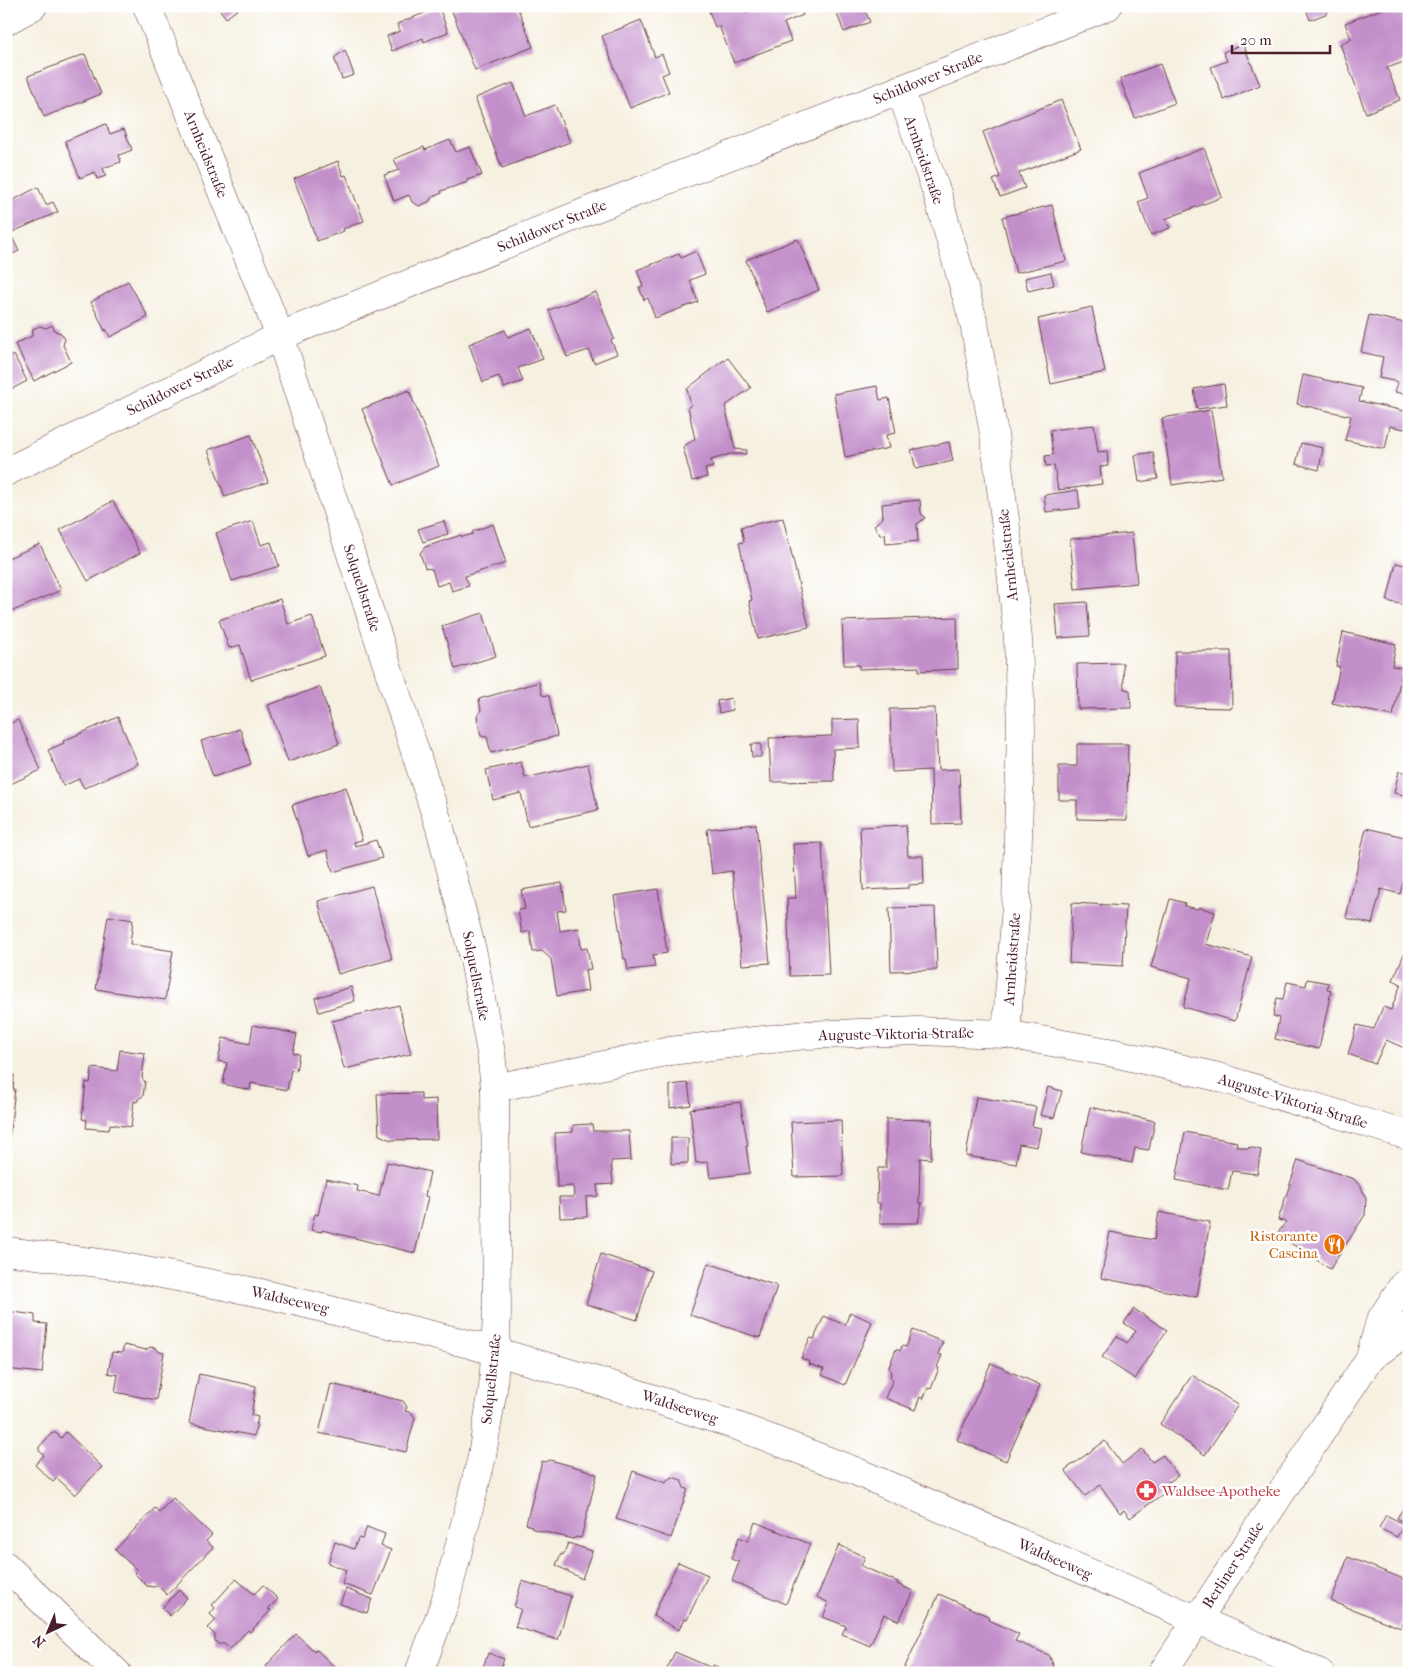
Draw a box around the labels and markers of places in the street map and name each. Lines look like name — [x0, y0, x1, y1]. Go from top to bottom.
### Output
place label: Ristorante Cascina — [1250, 1227, 1319, 1262]
restaurant icon: Ristorante Cascina — [1322, 1233, 1346, 1257]
pharmacy icon: Waldsee-Apotheke — [1134, 1479, 1158, 1503]
place label: Waldsee-Apotheke — [1161, 1482, 1281, 1500]

